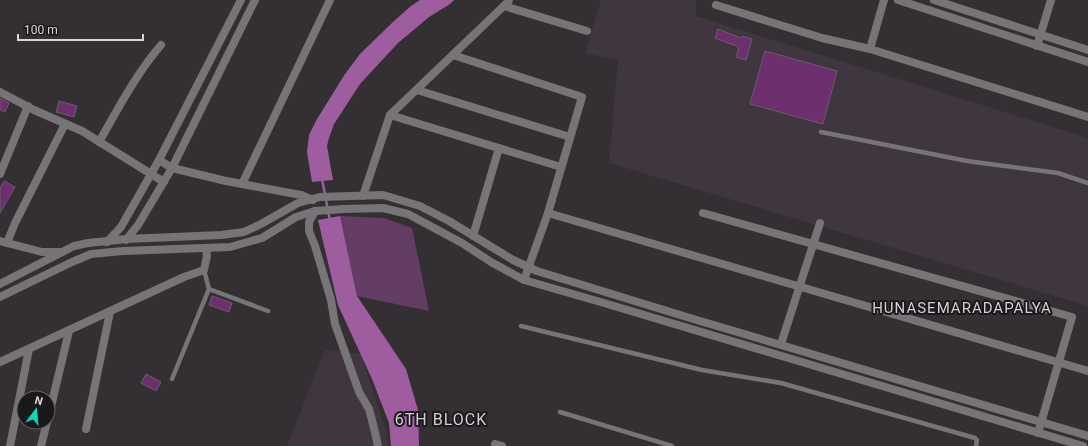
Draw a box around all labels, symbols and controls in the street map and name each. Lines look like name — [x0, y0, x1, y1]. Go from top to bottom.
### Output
scale bar — [18, 16, 143, 42]
text: 100 m — [24, 23, 58, 37]
district label: HUNASEMARADAPALYA — [872, 299, 1052, 317]
north arrow — [16, 390, 56, 430]
text: N — [33, 394, 44, 408]
district label: 6TH BLOCK — [395, 410, 487, 429]

